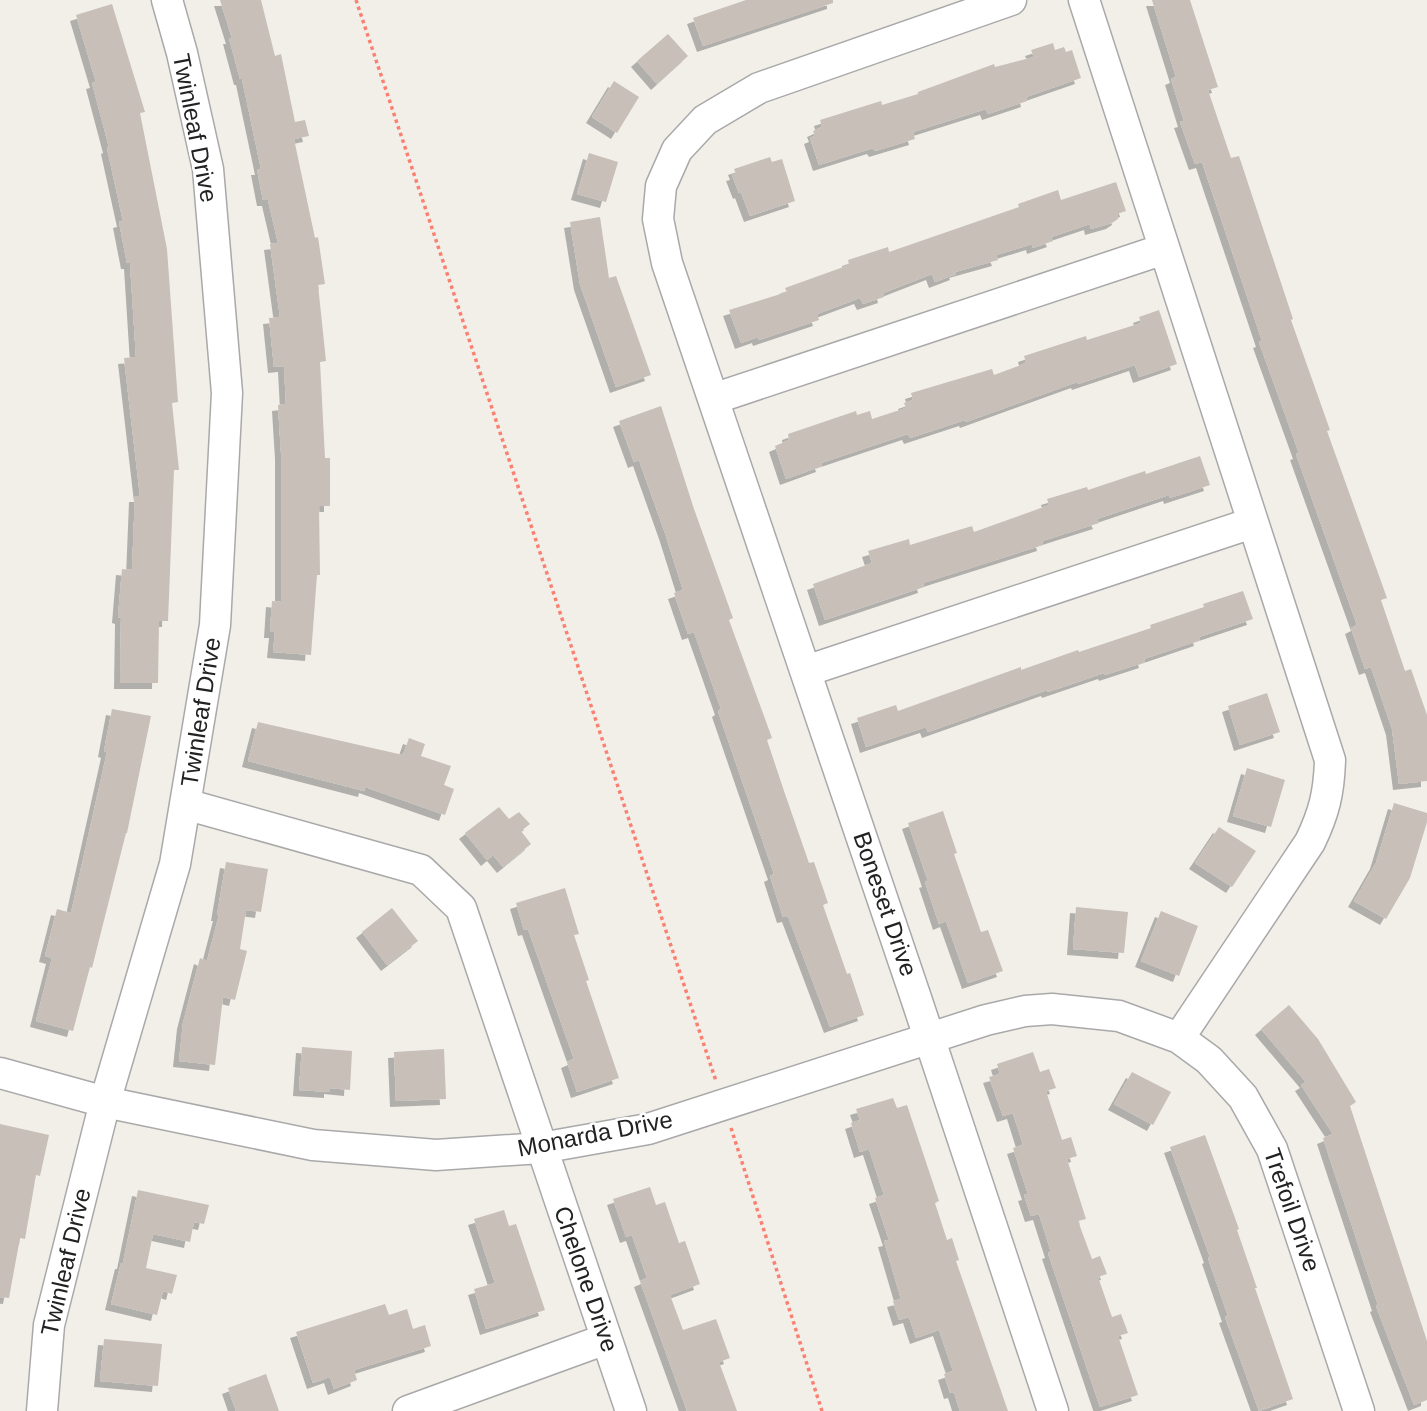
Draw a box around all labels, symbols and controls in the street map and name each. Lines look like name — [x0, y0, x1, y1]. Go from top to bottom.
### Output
street label: Twinleaf Drive — [168, 51, 223, 204]
street label: Twinleaf Drive — [175, 635, 226, 788]
street label: Boneset Drive — [848, 828, 923, 980]
street label: Monarda Drive — [515, 1105, 675, 1162]
street label: Trefoil Drive — [1259, 1145, 1326, 1275]
street label: Twinleaf Drive — [35, 1185, 96, 1338]
street label: Chelone Drive — [549, 1203, 624, 1355]

